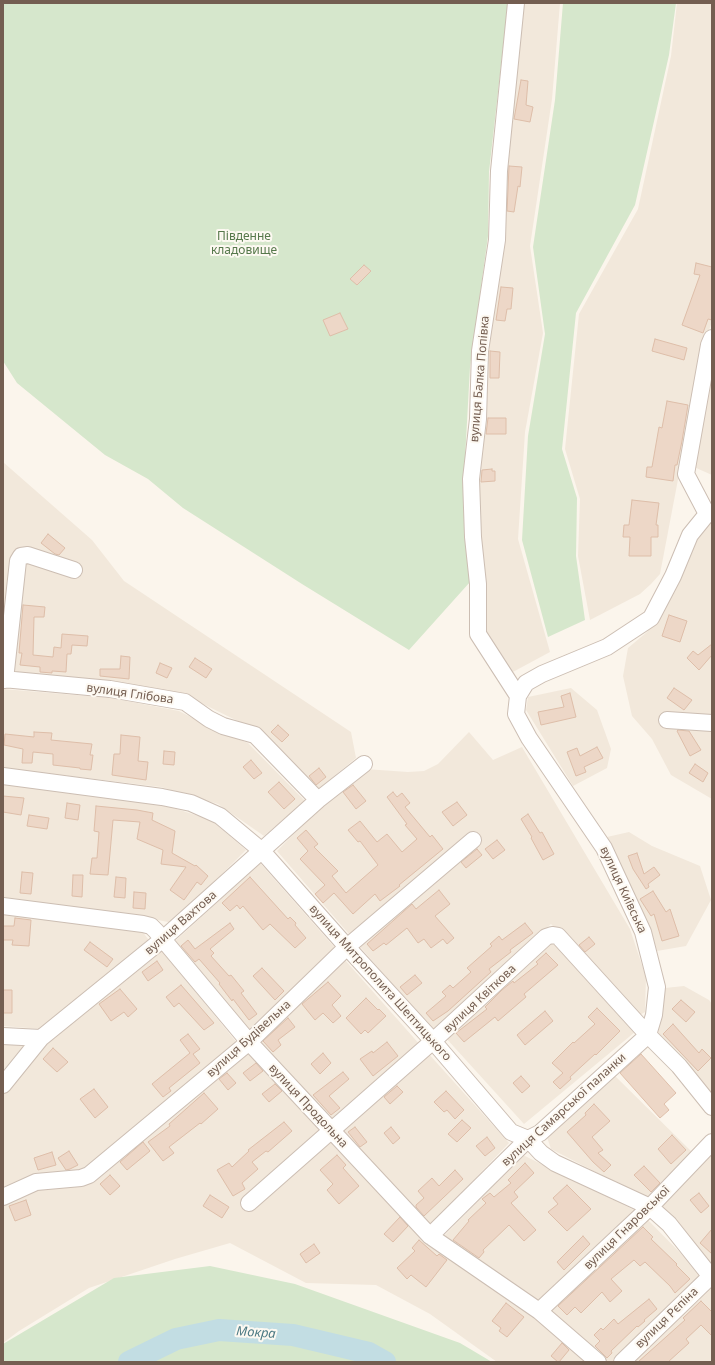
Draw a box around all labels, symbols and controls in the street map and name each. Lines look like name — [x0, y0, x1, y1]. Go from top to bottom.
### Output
park label: Південне кладовище — [211, 230, 277, 258]
street label: вулиця Балка Попівка — [467, 315, 493, 443]
street label: вулиця Глібова — [86, 681, 174, 707]
street label: вулиця Київська — [597, 844, 649, 936]
street label: вулиця Вахтова — [142, 888, 220, 958]
street label: вулиця Митрополита Шептицького — [306, 902, 454, 1064]
street label: вулиця Квіткова — [441, 962, 519, 1036]
street label: вулиця Будівельна — [204, 997, 294, 1081]
street label: вулиця Самарської паланки — [499, 1050, 629, 1170]
street label: вулиця Продольна — [266, 1061, 350, 1151]
street label: вулиця Гнаровської — [581, 1183, 673, 1273]
street label: вулиця Рєпіна — [633, 1285, 701, 1351]
water label: Мокра — [236, 1324, 276, 1342]

